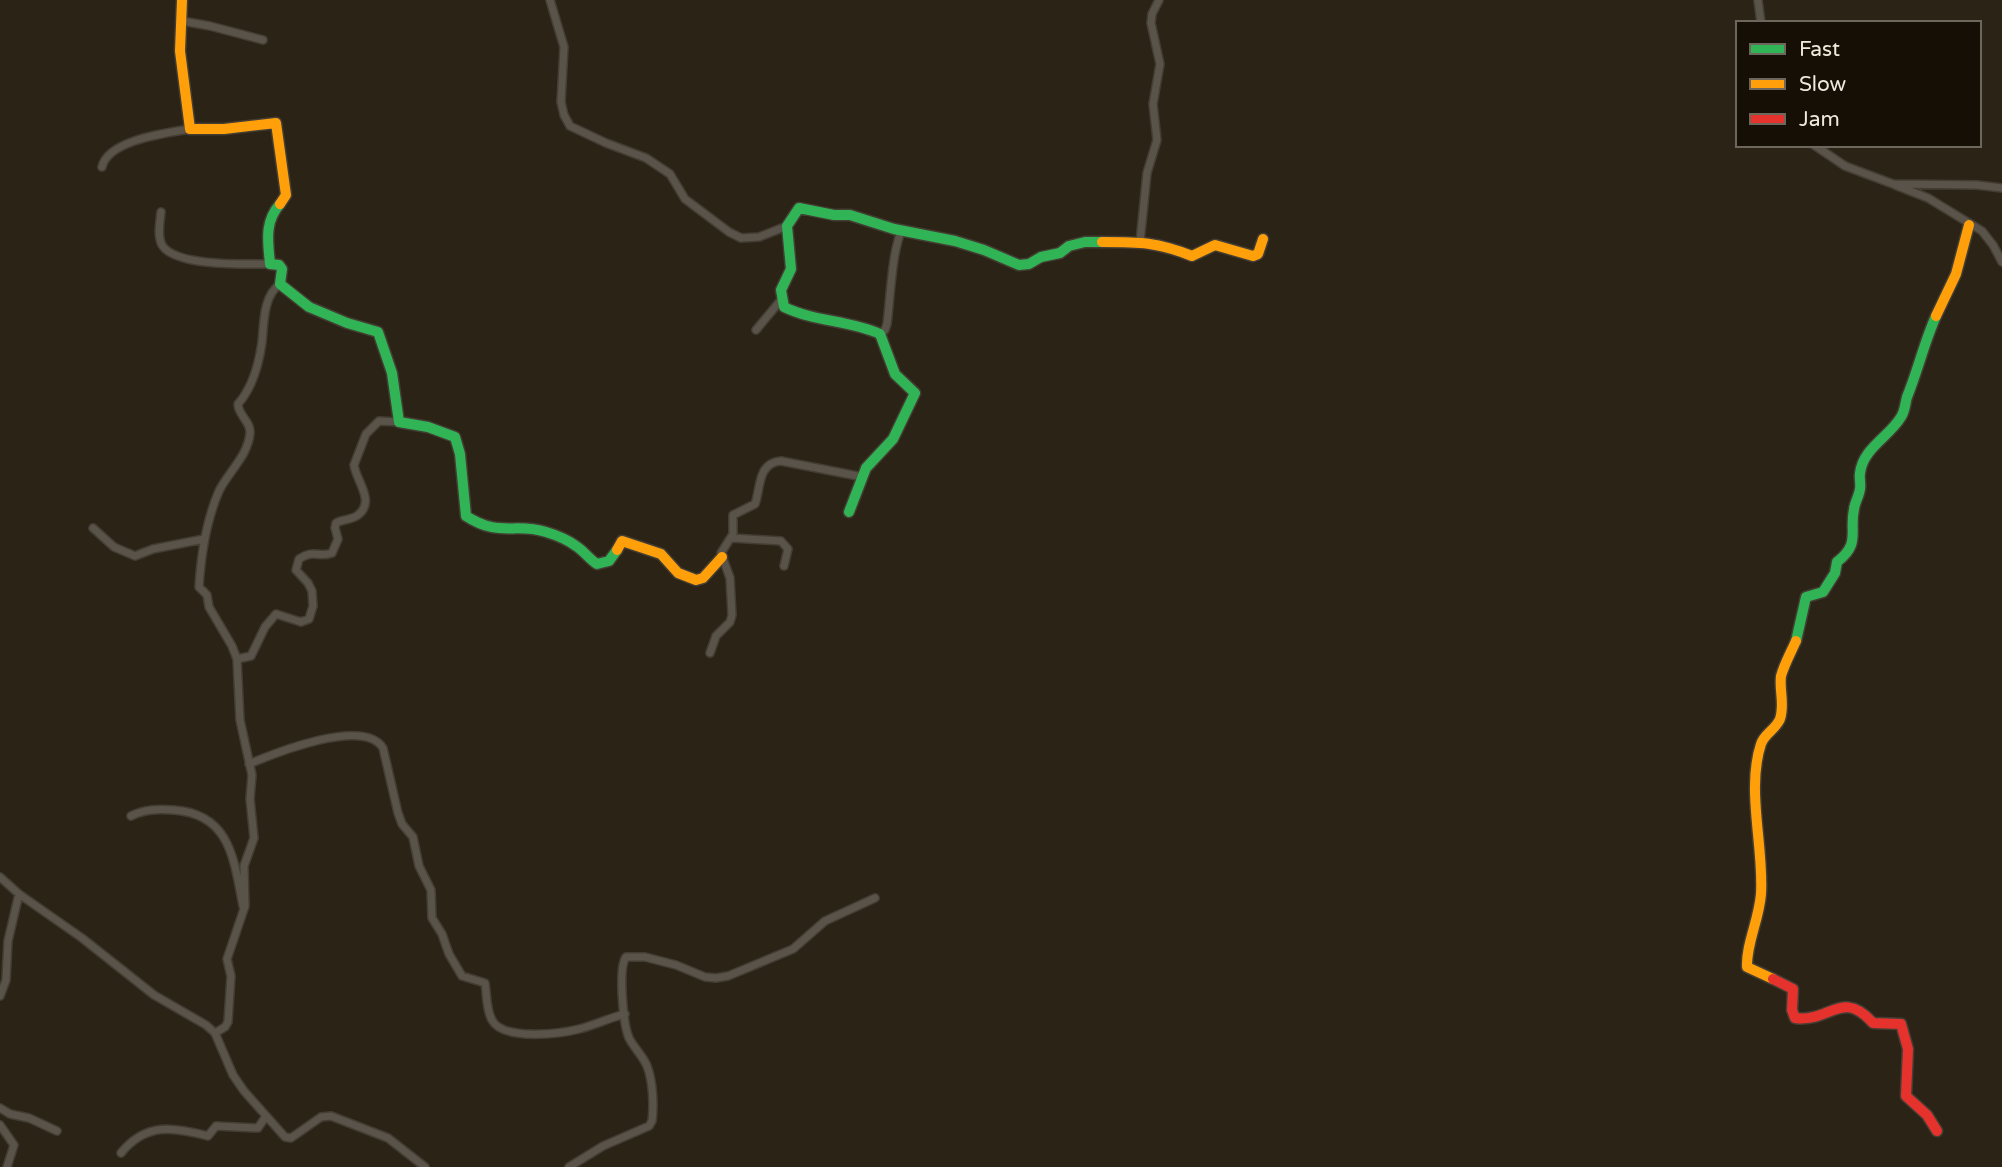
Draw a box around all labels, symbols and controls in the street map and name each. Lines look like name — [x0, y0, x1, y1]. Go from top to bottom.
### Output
legend — [1736, 21, 1981, 147]
text: Fast — [1799, 37, 1840, 62]
text: Slow — [1799, 72, 1847, 97]
text: Jam — [1799, 107, 1840, 132]

